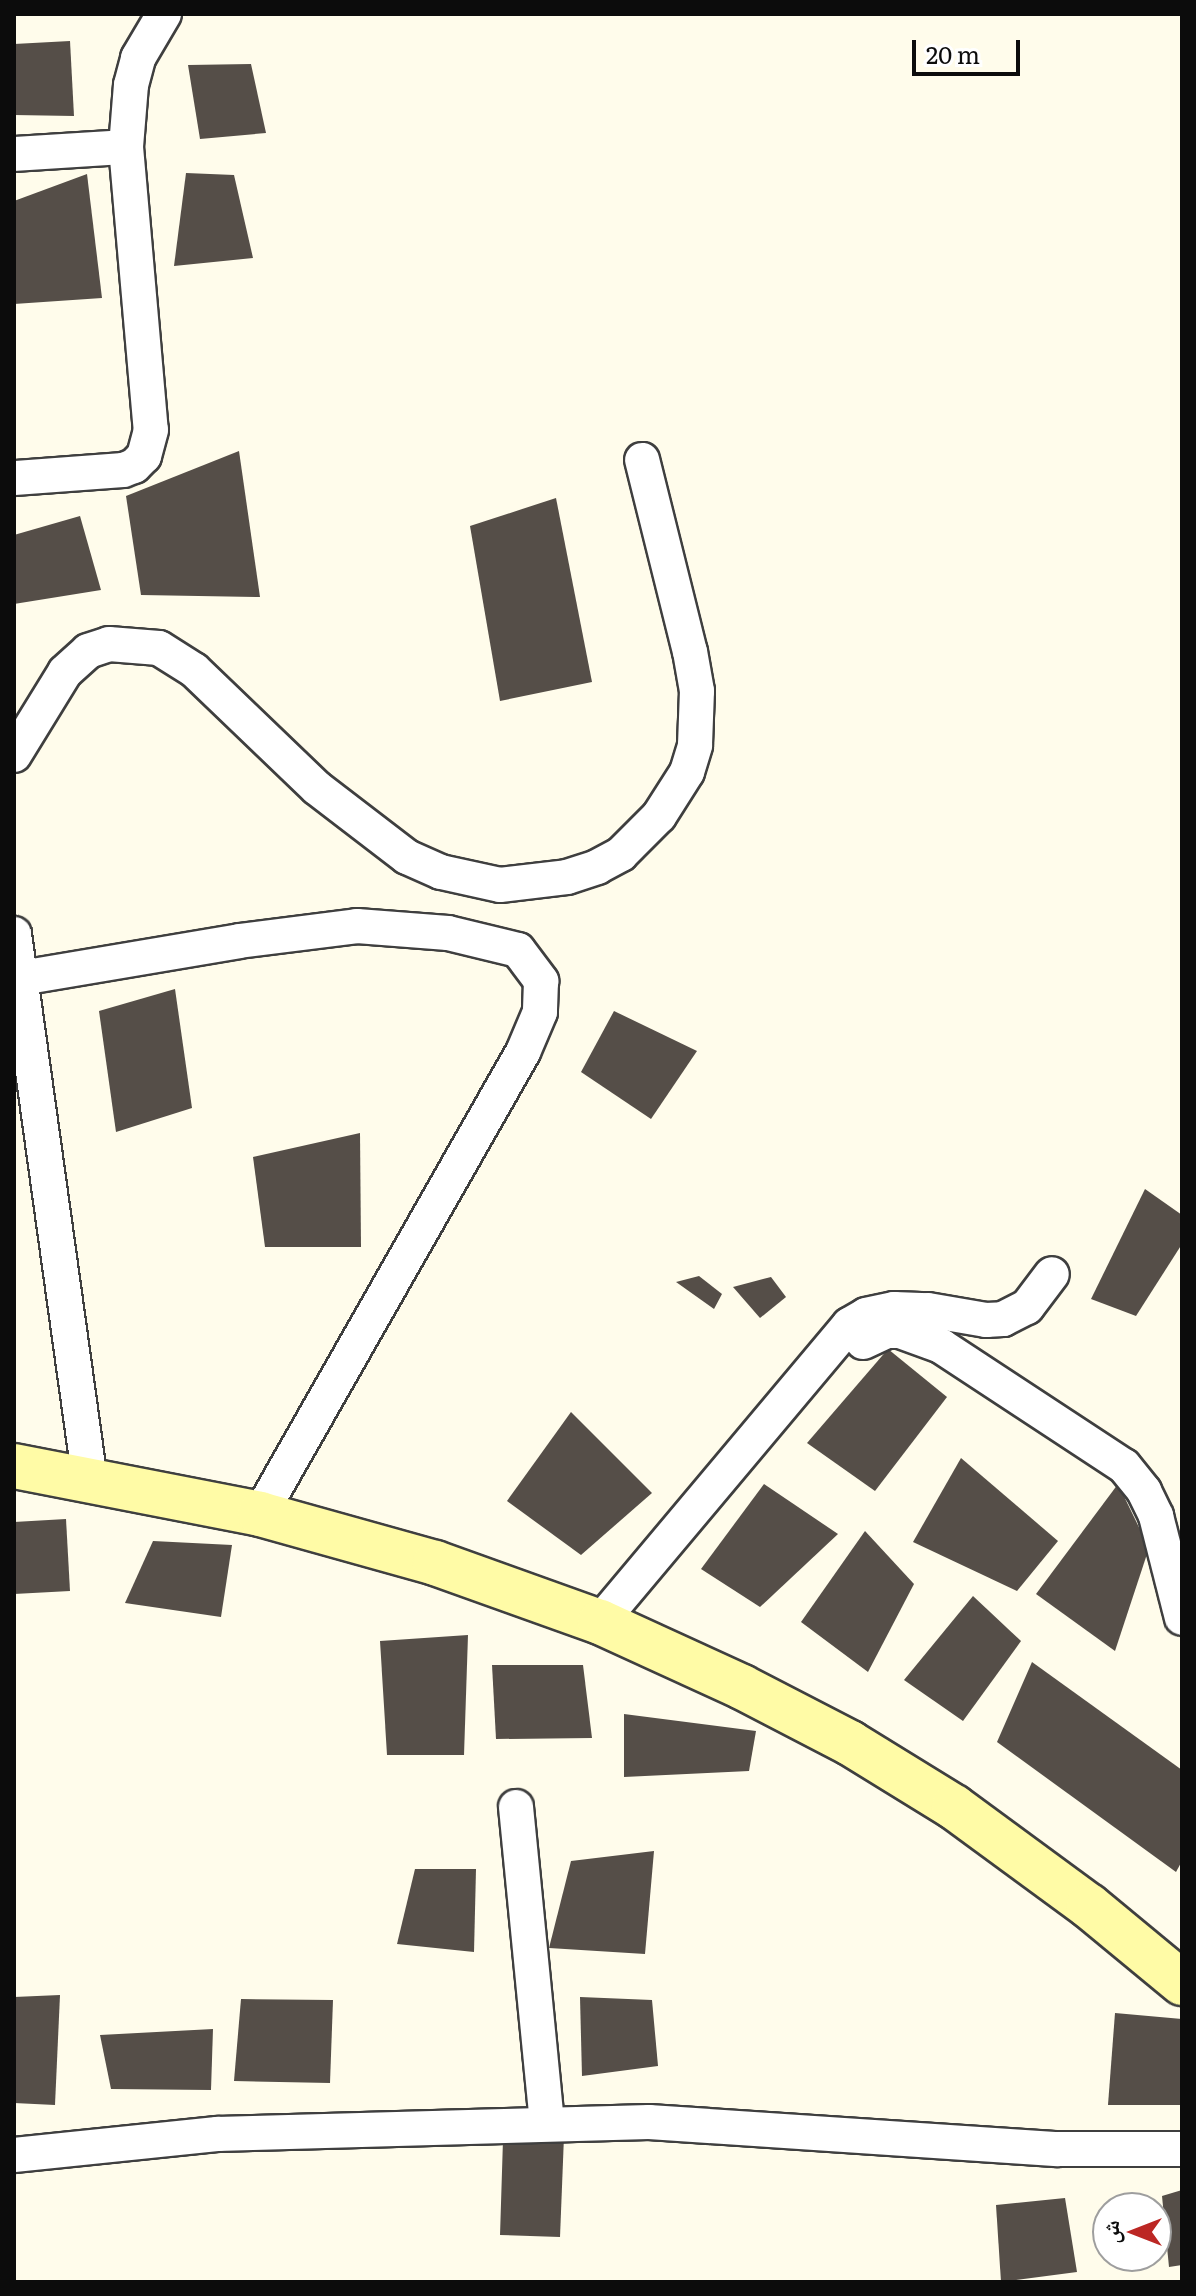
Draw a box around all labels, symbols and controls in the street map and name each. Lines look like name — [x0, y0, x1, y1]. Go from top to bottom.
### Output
scale bar — [916, 24, 1024, 74]
text: 20 m — [926, 36, 980, 71]
north arrow — [1092, 2192, 1172, 2272]
text: ش — [1093, 2220, 1126, 2244]

